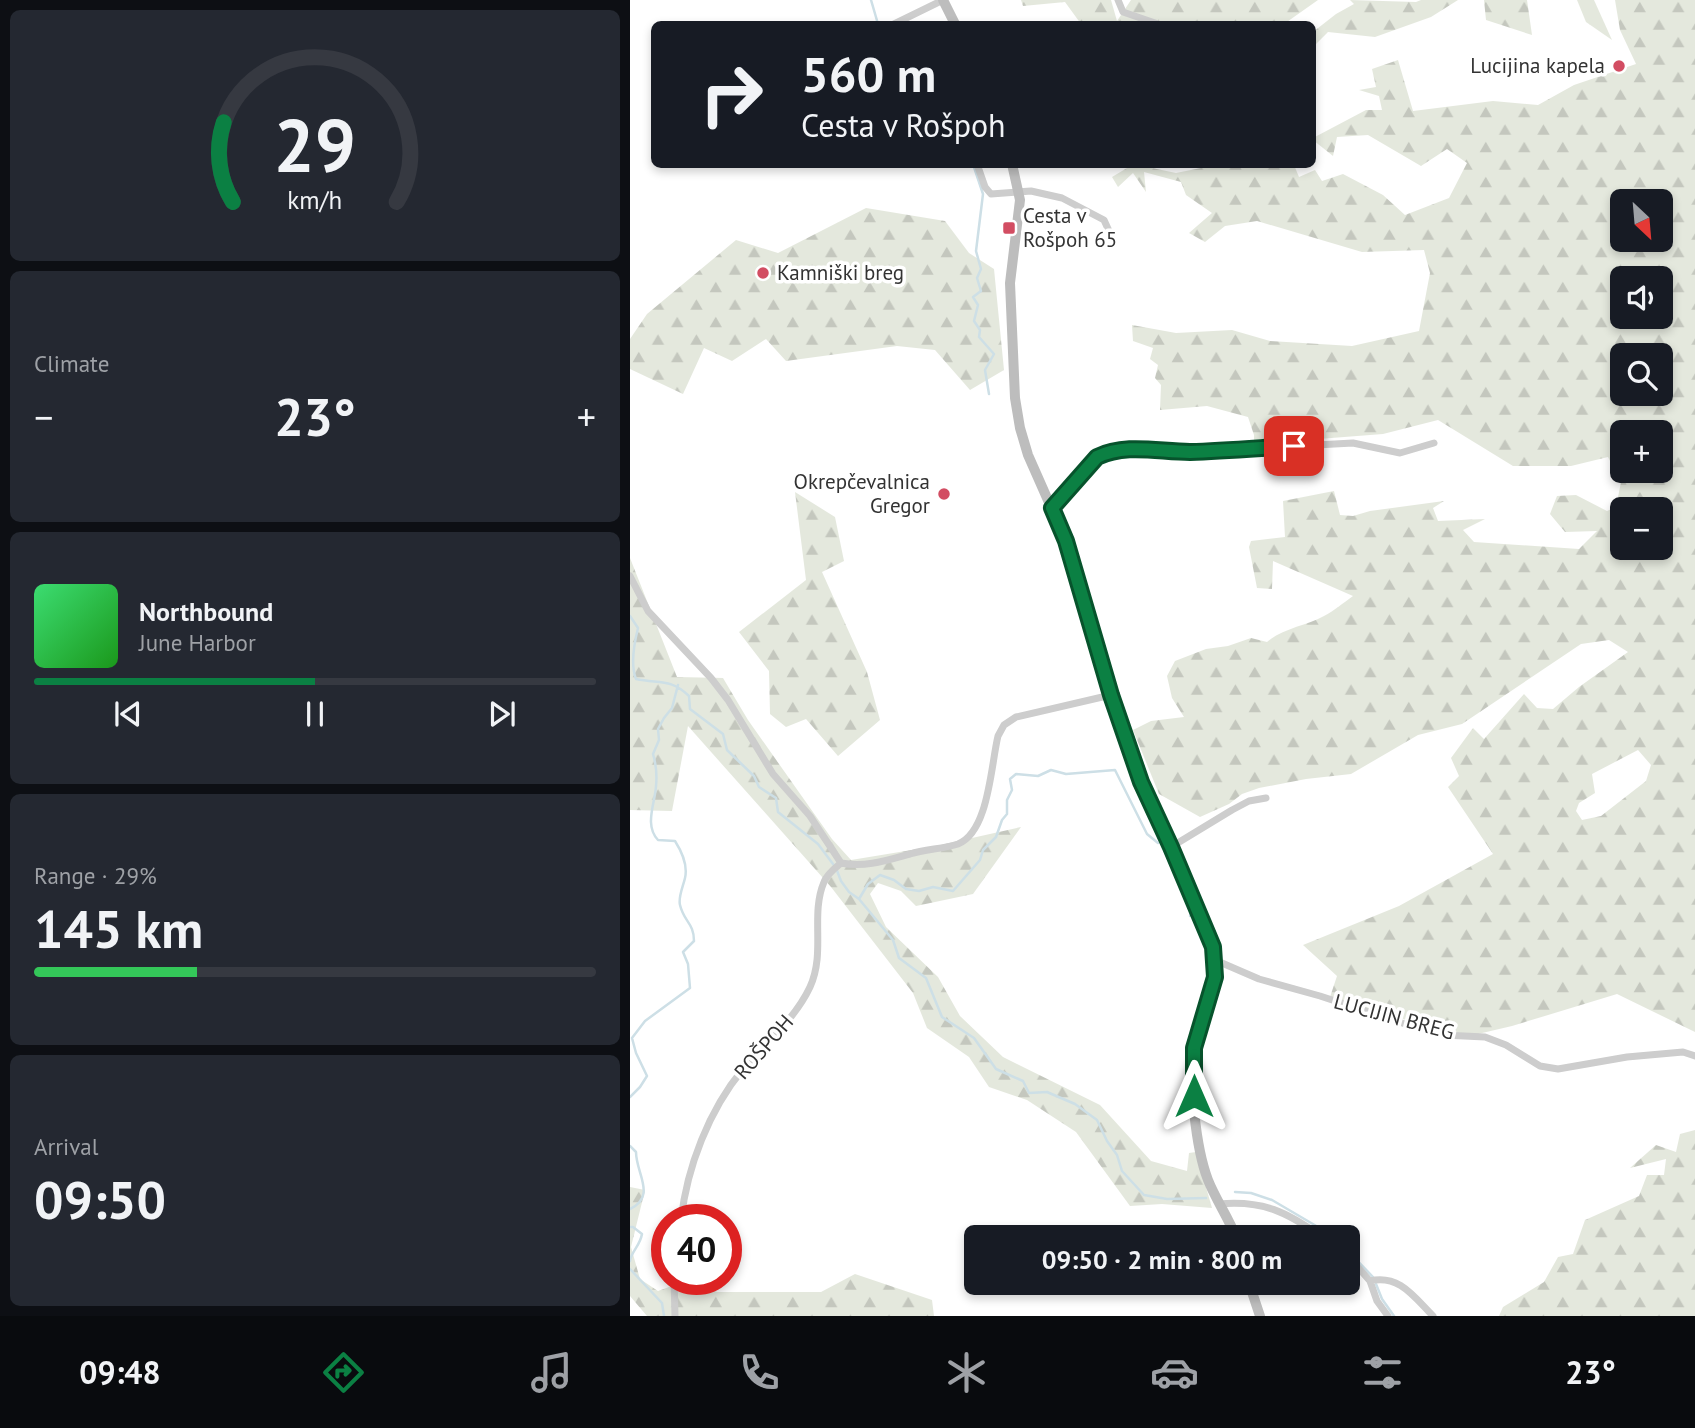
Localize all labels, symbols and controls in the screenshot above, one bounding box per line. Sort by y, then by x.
text: 560 m [801,42,936,106]
icon: right [686,49,777,140]
place label: Lucijina kapela [1470,52,1605,79]
marker: Lucijina kapela [1611,58,1627,74]
text: 29 [274,98,356,192]
text: Cesta v Rošpoh [801,104,1006,146]
text: km/h [288,183,342,215]
north arrow [1610,189,1673,252]
map controls [1610,189,1673,560]
place label: Cesta v Rošpoh 65 [1023,202,1117,253]
marker: Cesta v Rošpoh 65 [1001,220,1017,236]
place label: Kamniški breg [777,259,904,286]
marker: Kamniški breg [755,265,771,281]
button: sound [1610,266,1673,329]
button: search [1610,343,1673,406]
text: Climate [34,349,109,378]
text: 23° [274,383,356,450]
text: − [34,392,53,441]
text: + [577,392,596,441]
pin [1264,416,1324,476]
button: + [1610,420,1673,483]
icon: arrive [1275,427,1313,465]
place label: Okrepčevalnica Gregor [794,468,930,519]
marker: Okrepčevalnica Gregor [936,486,952,502]
button: − [1610,497,1673,560]
text: Northbound [139,595,273,628]
text: June Harbor [139,628,256,657]
icon: previous [109,695,147,733]
icon: pause [296,695,334,733]
icon: next [483,695,521,733]
text: Range · 29% [34,861,157,890]
text: 145 km [34,895,203,962]
street label: LUCIJIN BREG [1331,987,1457,1046]
street label: ROŠPOH [728,1009,799,1085]
position arrow [1157,1059,1231,1133]
text: Arrival [34,1132,98,1161]
text: 09:50 [34,1166,166,1233]
speed limit sign: 40 [651,1204,742,1295]
text: 09:50 · 2 min · 800 m [1042,1243,1282,1276]
icon: directions [319,1348,368,1397]
icon: music [527,1348,576,1397]
icon: phone [735,1348,784,1397]
icon: climate [942,1348,991,1397]
icon: car [1150,1348,1199,1397]
icon: filters [1358,1348,1407,1397]
text: 09:48 [79,1351,161,1393]
text: 23° [1565,1351,1616,1393]

